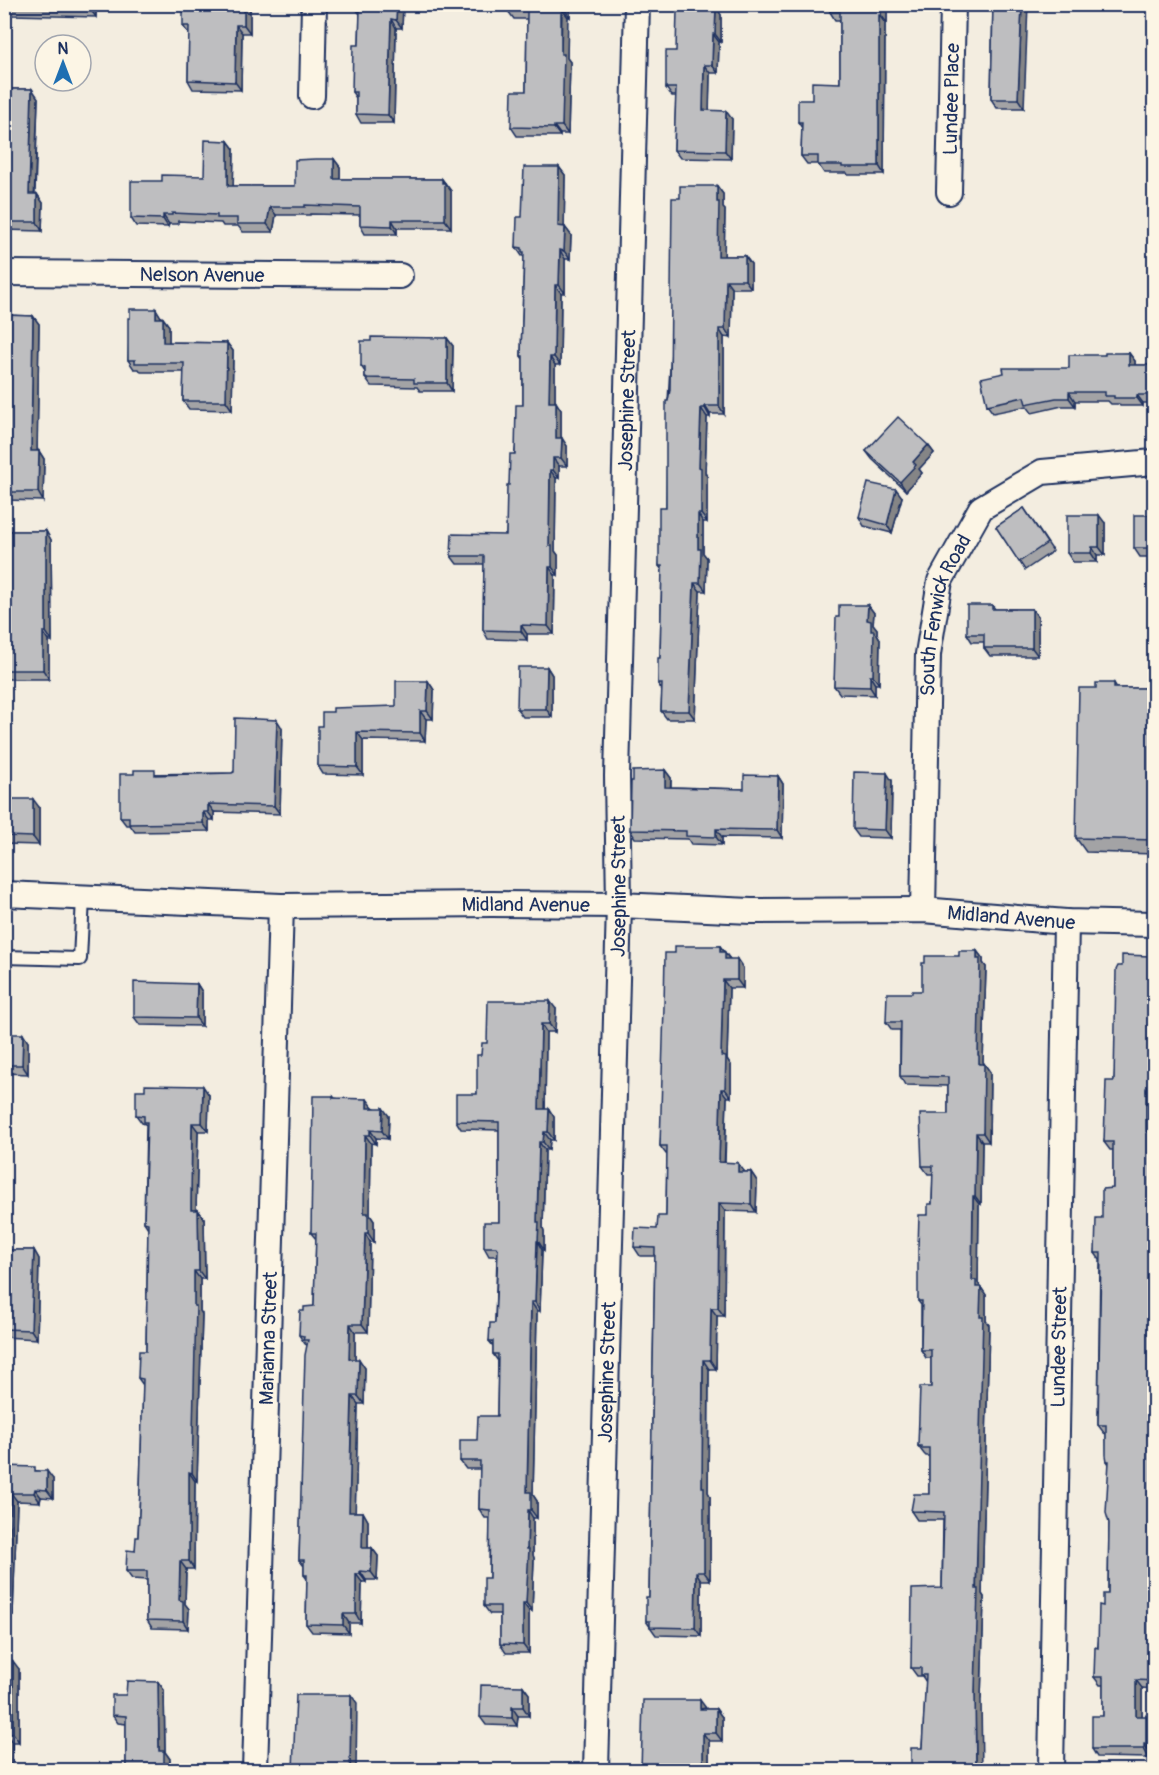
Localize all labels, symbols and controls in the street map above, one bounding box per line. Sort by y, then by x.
north arrow [33,33,93,93]
text: N [58,39,69,59]
street label: Lundee Place [937,43,965,155]
street label: Nelson Avenue [139,262,265,287]
street label: Josephine Street [612,328,641,471]
street label: South Fenwick Road [915,530,976,696]
street label: Josephine Street [605,814,632,957]
street label: Midland Avenue [461,891,590,917]
street label: Midland Avenue [946,900,1076,935]
street label: Marianna Street [253,1270,283,1405]
street label: Lundee Street [1045,1285,1072,1408]
street label: Josephine Street [592,1300,621,1443]

